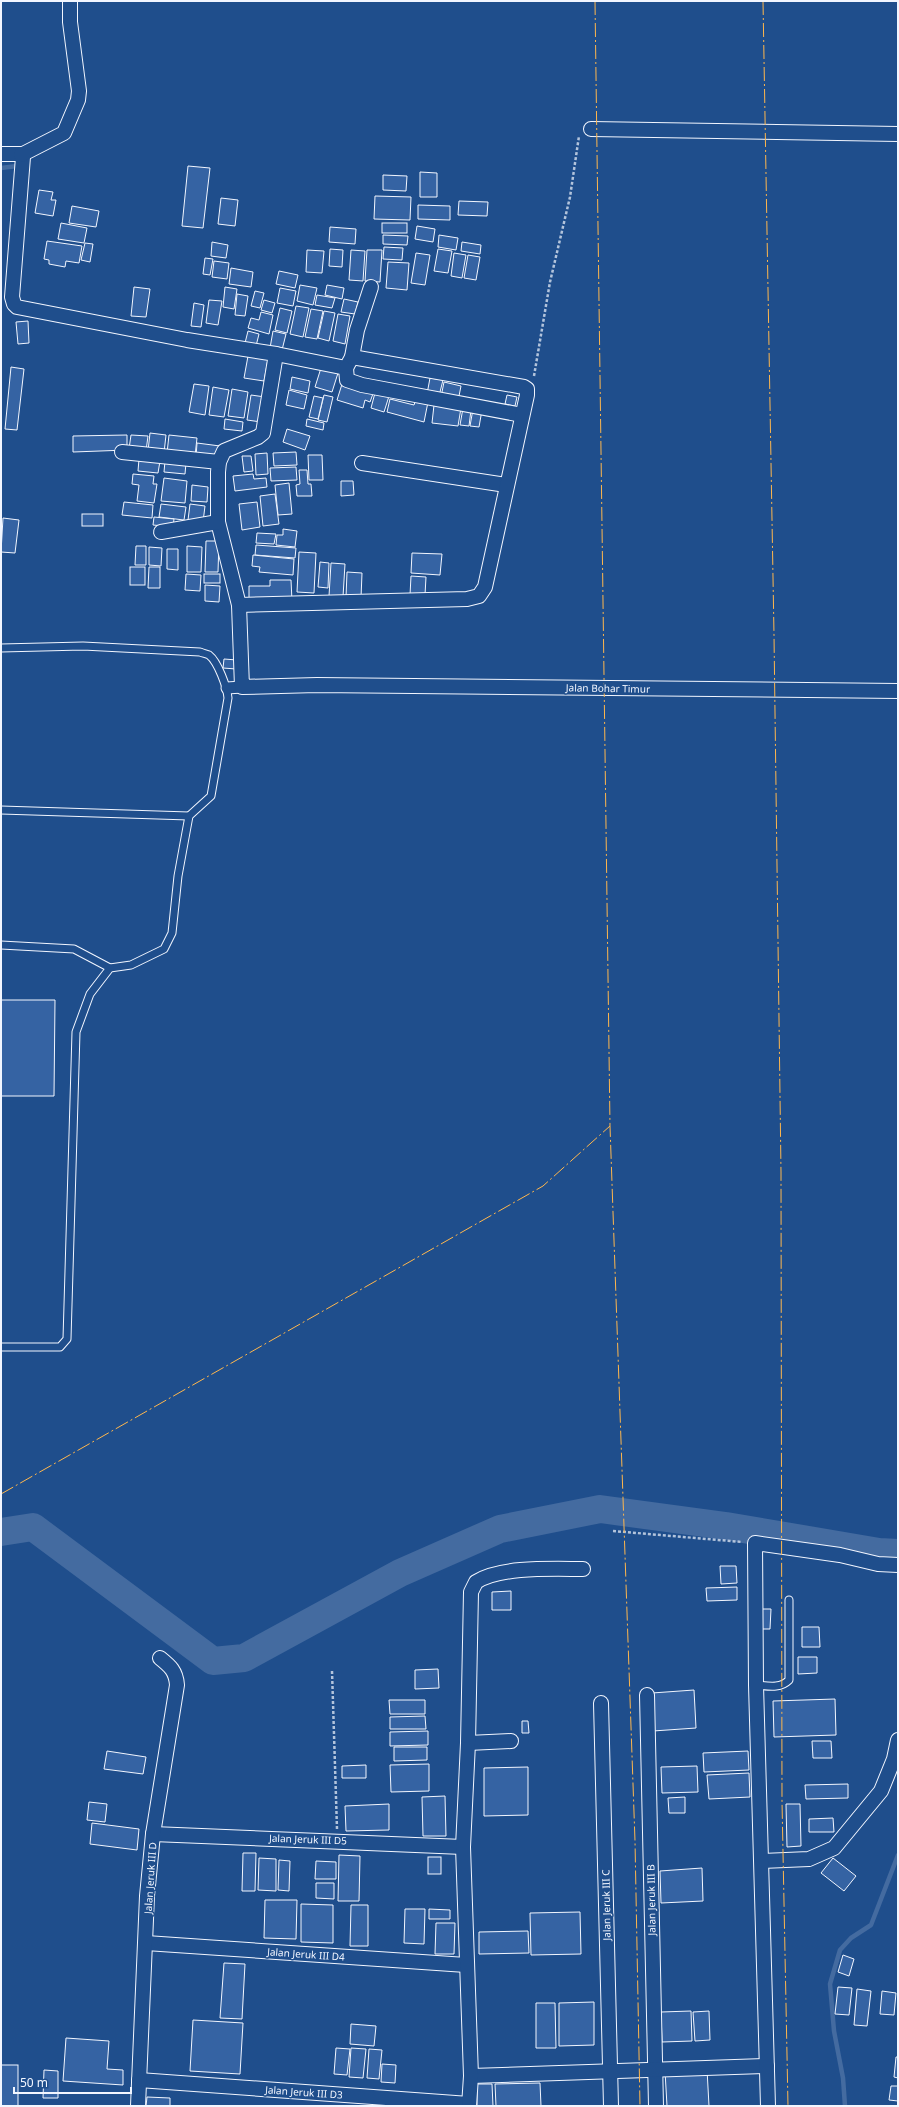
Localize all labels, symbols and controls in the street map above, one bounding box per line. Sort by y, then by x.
street label: Jalan Bohar Timur [565,680,650,696]
street label: Jalan Jeruk III D5 [268,1831,347,1847]
street label: Jalan Jeruk III D [140,1842,159,1915]
street label: Jalan Jeruk III B [643,1864,659,1937]
street label: Jalan Jeruk III C [598,1869,614,1942]
street label: Jalan Jeruk III D4 [266,1944,346,1964]
scale bar [14,2069,131,2095]
text: 50 m [20,2074,48,2091]
street label: Jalan Jeruk III D3 [264,2082,344,2102]

